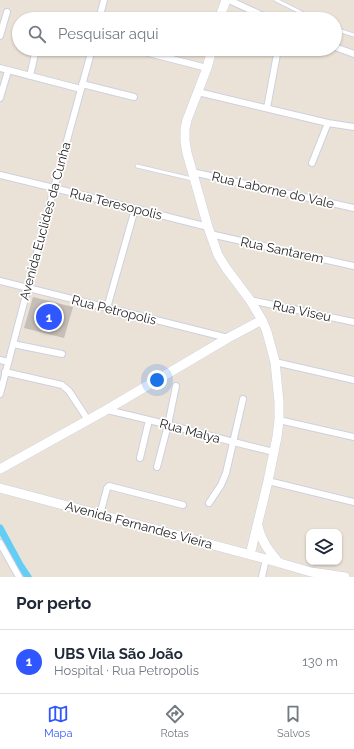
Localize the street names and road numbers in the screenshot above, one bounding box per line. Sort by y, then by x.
street label: Avenida Euclides da Cunha [17,140,73,302]
street label: Rua Laborne do Vale [210,169,336,211]
street label: Rua Teresopolis [68,185,164,223]
street label: Rua Santarem [239,234,325,266]
street label: Rua Petropolis [70,292,158,328]
street label: Rua Viseu [271,297,333,325]
street label: Rua Malya [158,416,222,446]
street label: Avenida Fernandes Vieira [64,498,214,552]

